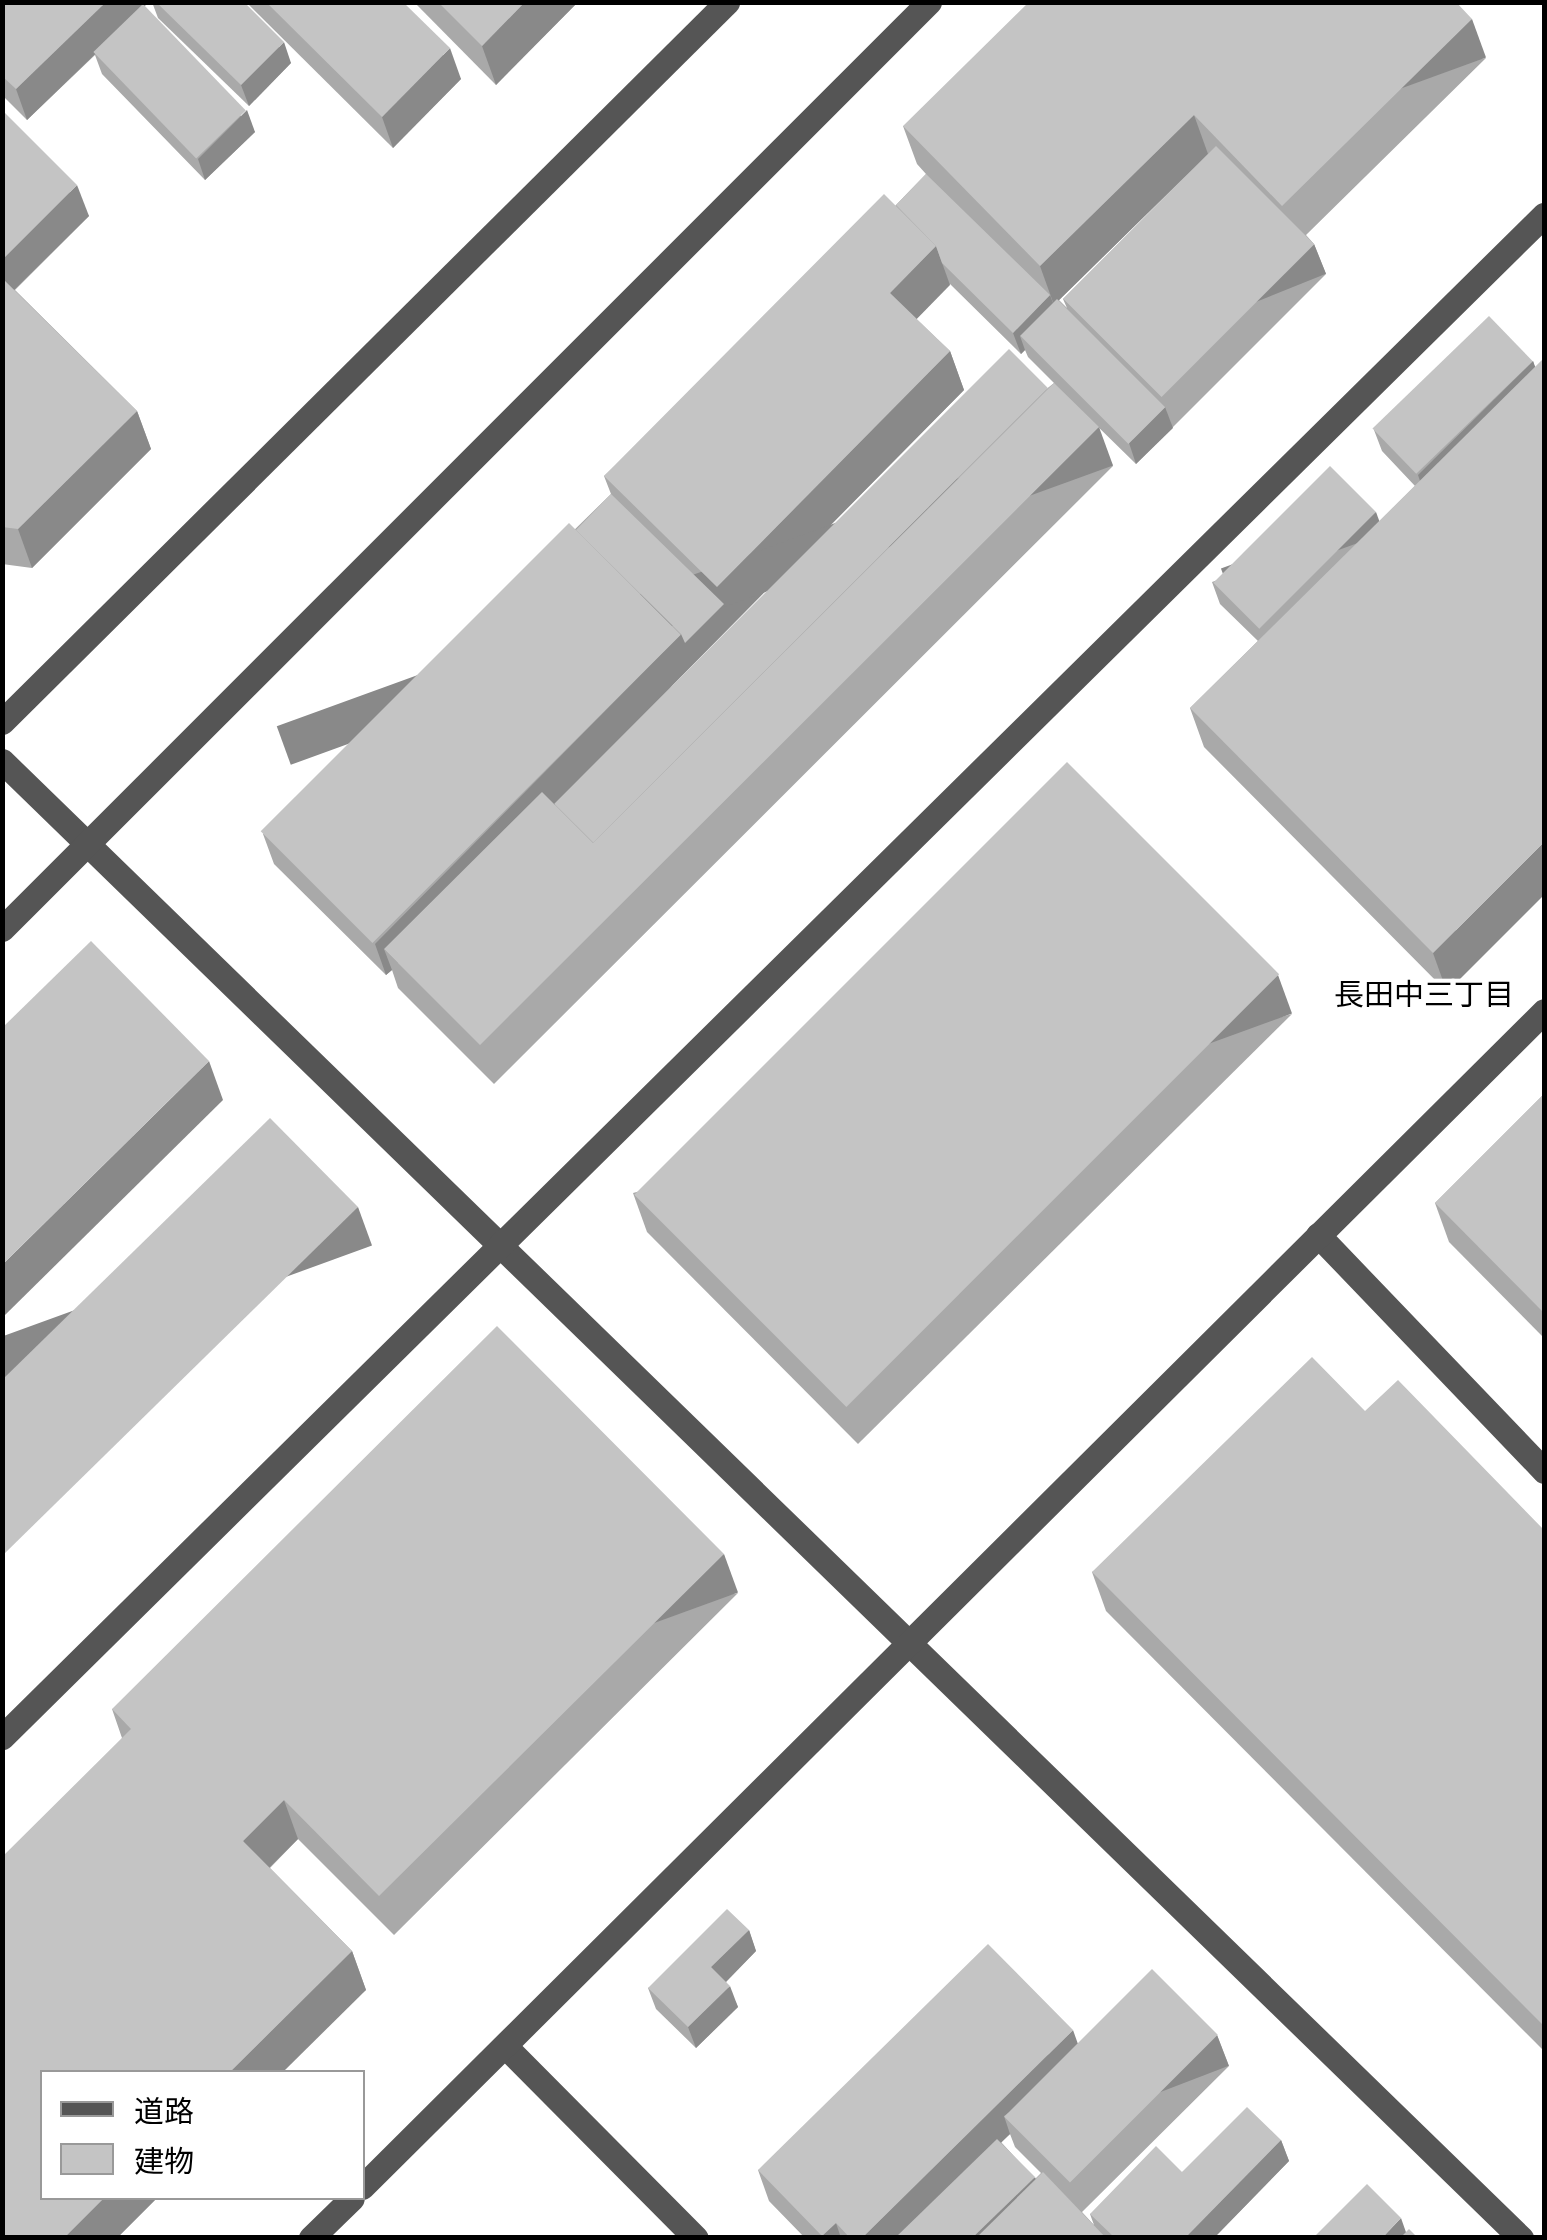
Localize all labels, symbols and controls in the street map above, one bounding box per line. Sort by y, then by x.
district label: 長田中三丁目 [1334,976,1514,1012]
legend [40,2070,365,2200]
text: 道路 [134,2092,194,2130]
text: 建物 [134,2142,194,2180]

